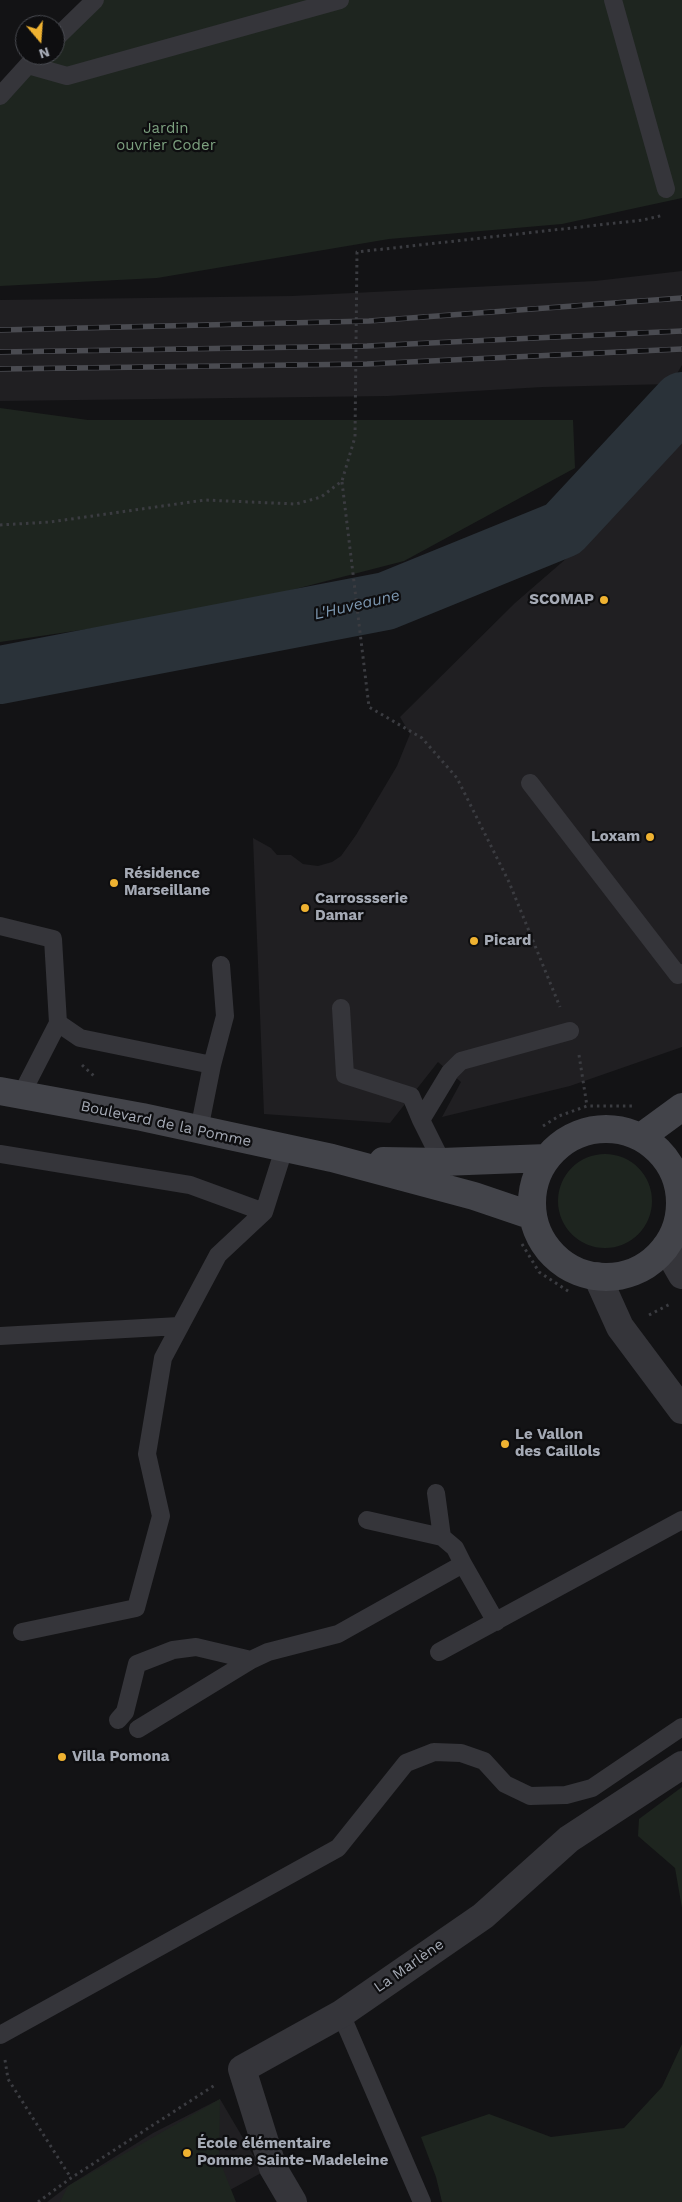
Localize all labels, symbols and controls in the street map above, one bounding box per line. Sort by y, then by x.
north arrow [15,15,65,65]
text: N [37,44,52,63]
park label: Jardin ouvrier Coder [116,120,216,155]
water label: L'Huveaune [312,586,402,624]
place label: SCOMAP [529,591,594,609]
marker: SCOMAP [598,594,610,606]
place label: Loxam [591,828,640,846]
marker: Loxam [644,831,656,843]
place label: Résidence Marseillane [124,865,210,900]
marker: Résidence Marseillane [108,877,120,889]
place label: Carrossserie Damar [315,890,408,925]
marker: Carrossserie Damar [299,902,311,914]
place label: Picard [484,932,531,950]
marker: Picard [468,935,480,947]
street label: Boulevard de la Pomme [79,1097,253,1151]
place label: Le Vallon des Caillols [515,1426,600,1461]
marker: Le Vallon des Caillols [499,1438,511,1450]
place label: Villa Pomona [72,1748,169,1766]
marker: Villa Pomona [56,1751,68,1763]
street label: La Marlène [371,1935,447,1997]
place label: École élémentaire Pomme Sainte-Madeleine [197,2135,388,2170]
marker: École élémentaire Pomme Sainte-Madeleine [181,2147,193,2159]

